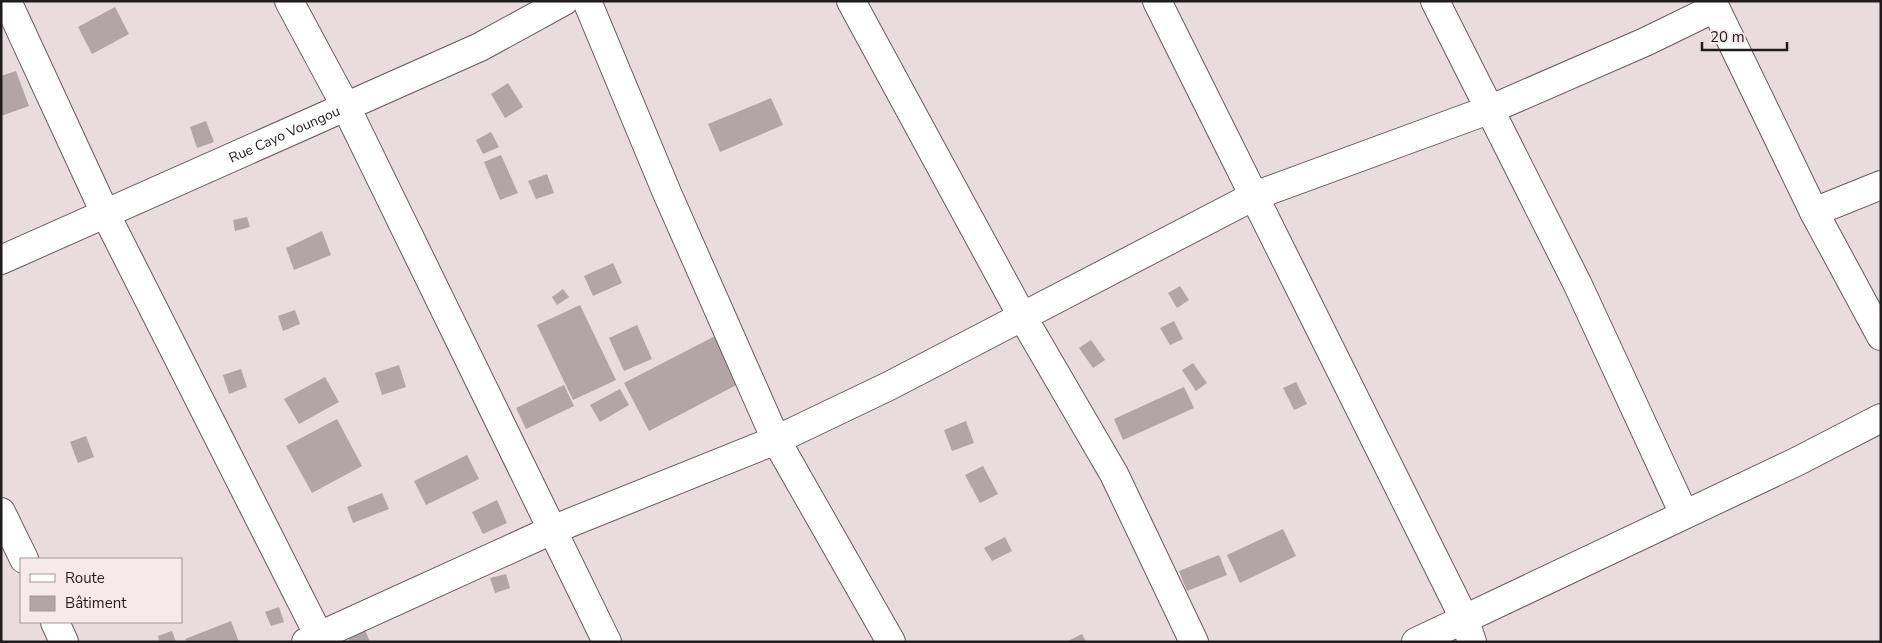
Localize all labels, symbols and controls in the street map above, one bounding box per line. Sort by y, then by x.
scale bar [1702,20,1787,52]
text: 20 m [1710,27,1745,47]
street label: Rue Cayo Voungou [226,101,343,167]
legend [20,558,182,623]
text: Route [65,568,105,588]
text: Bâtiment [65,593,127,613]

